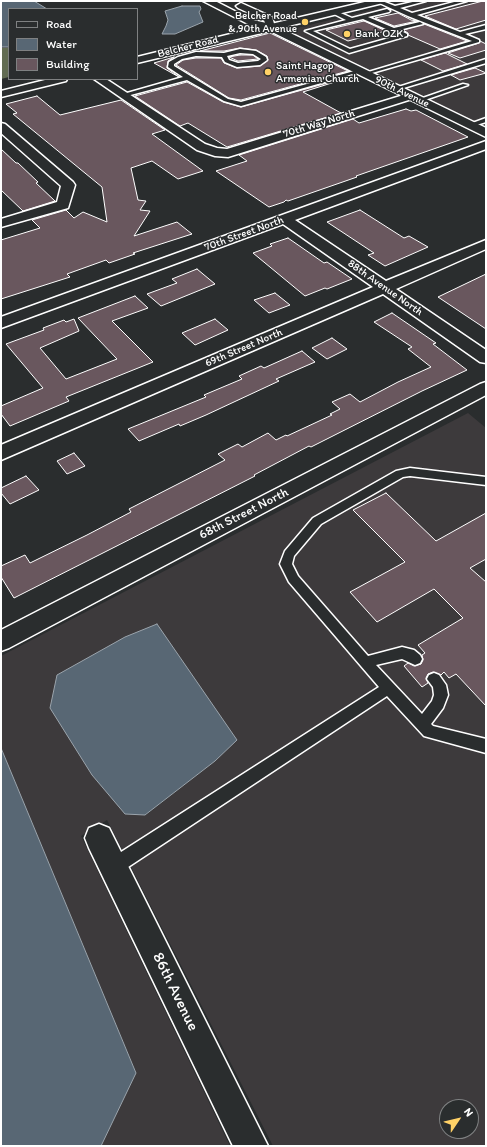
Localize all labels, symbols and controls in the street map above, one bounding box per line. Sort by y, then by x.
legend [8,8,138,80]
place label: Belcher Road & 90th Avenue [228,9,297,35]
text: Road [46,17,72,31]
marker: Belcher Road & 90th Avenue [300,17,310,27]
place label: Bank OZK [355,27,403,41]
marker: Bank OZK [342,29,352,39]
street label: Belcher Road [156,33,220,61]
text: Water [46,37,77,51]
text: Building [46,57,89,71]
place label: Saint Hagop Armenian Church [276,59,359,85]
marker: Saint Hagop Armenian Church [263,67,273,77]
street label: 90th Avenue [373,73,431,111]
street label: 70th Way North [282,107,356,141]
street label: 70th Street North [203,214,285,254]
street label: 88th Avenue North [345,257,425,319]
street label: 69th Street North [203,326,285,370]
street label: 68th Street North [197,485,291,543]
street label: 86th Avenue [148,950,202,1034]
north arrow [439,1099,479,1139]
text: N [461,1106,476,1119]

